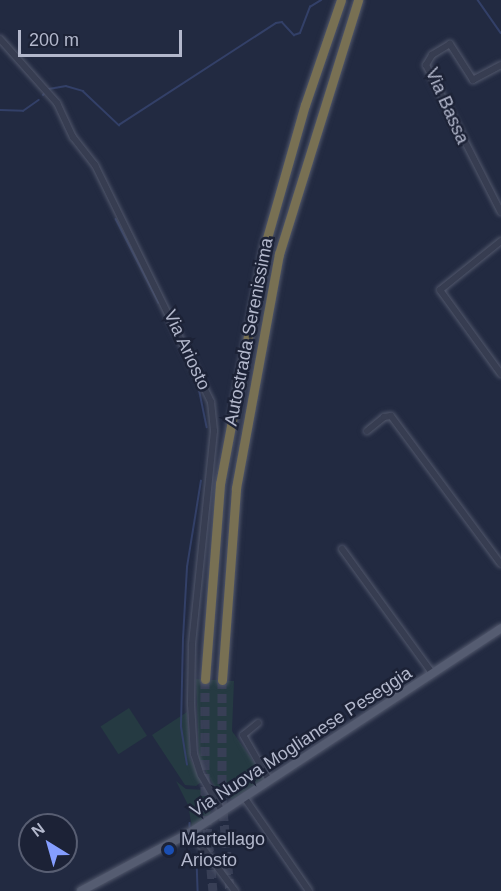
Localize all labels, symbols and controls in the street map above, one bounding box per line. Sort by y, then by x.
scale bar [21,18,184,56]
text: 200 m [29,30,79,50]
street label: Via Bassa [421,65,473,147]
street label: Autostrada Serenissima [220,236,278,428]
street label: Via Ariosto [159,306,215,394]
street label: Via Nuova Moglianese Peseggia [186,662,416,822]
north arrow [18,813,78,873]
text: N [28,820,48,840]
place label: Martellago Ariosto [181,829,265,872]
marker: Martellago Ariosto [162,843,176,857]

